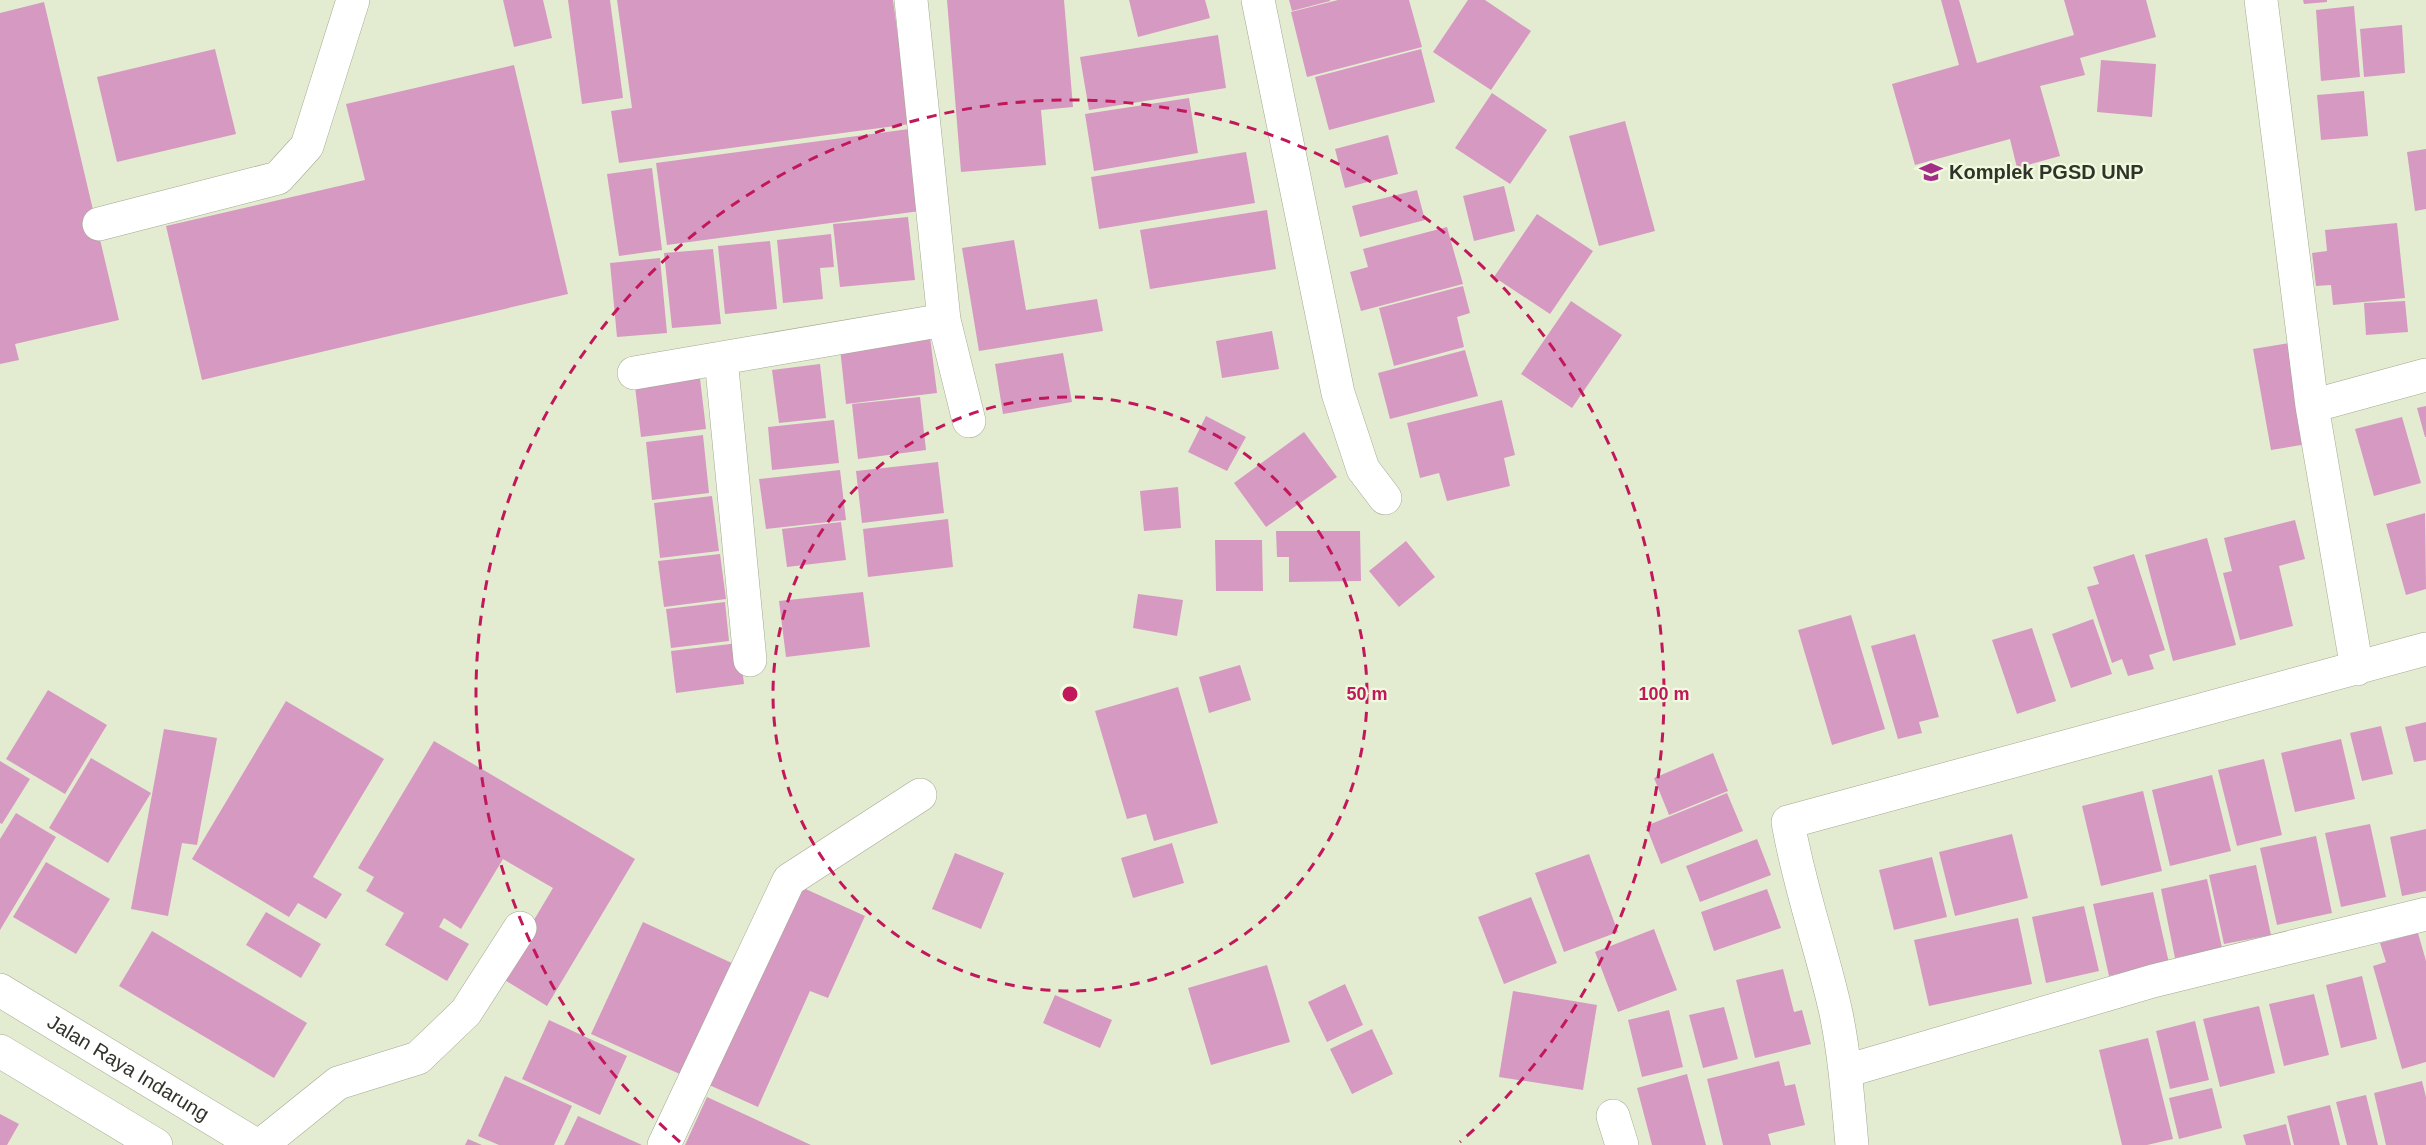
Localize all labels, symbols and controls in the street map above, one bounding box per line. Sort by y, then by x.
school or university icon: Komplek PGSD UNP [1918,159,1944,185]
place label: Komplek PGSD UNP [1949,161,2143,183]
centre of rings [1060,684,1080,704]
text: 50 m [1346,684,1388,704]
text: 100 m [1638,684,1690,704]
street label: Jalan Raya Indarung [44,1010,213,1125]

